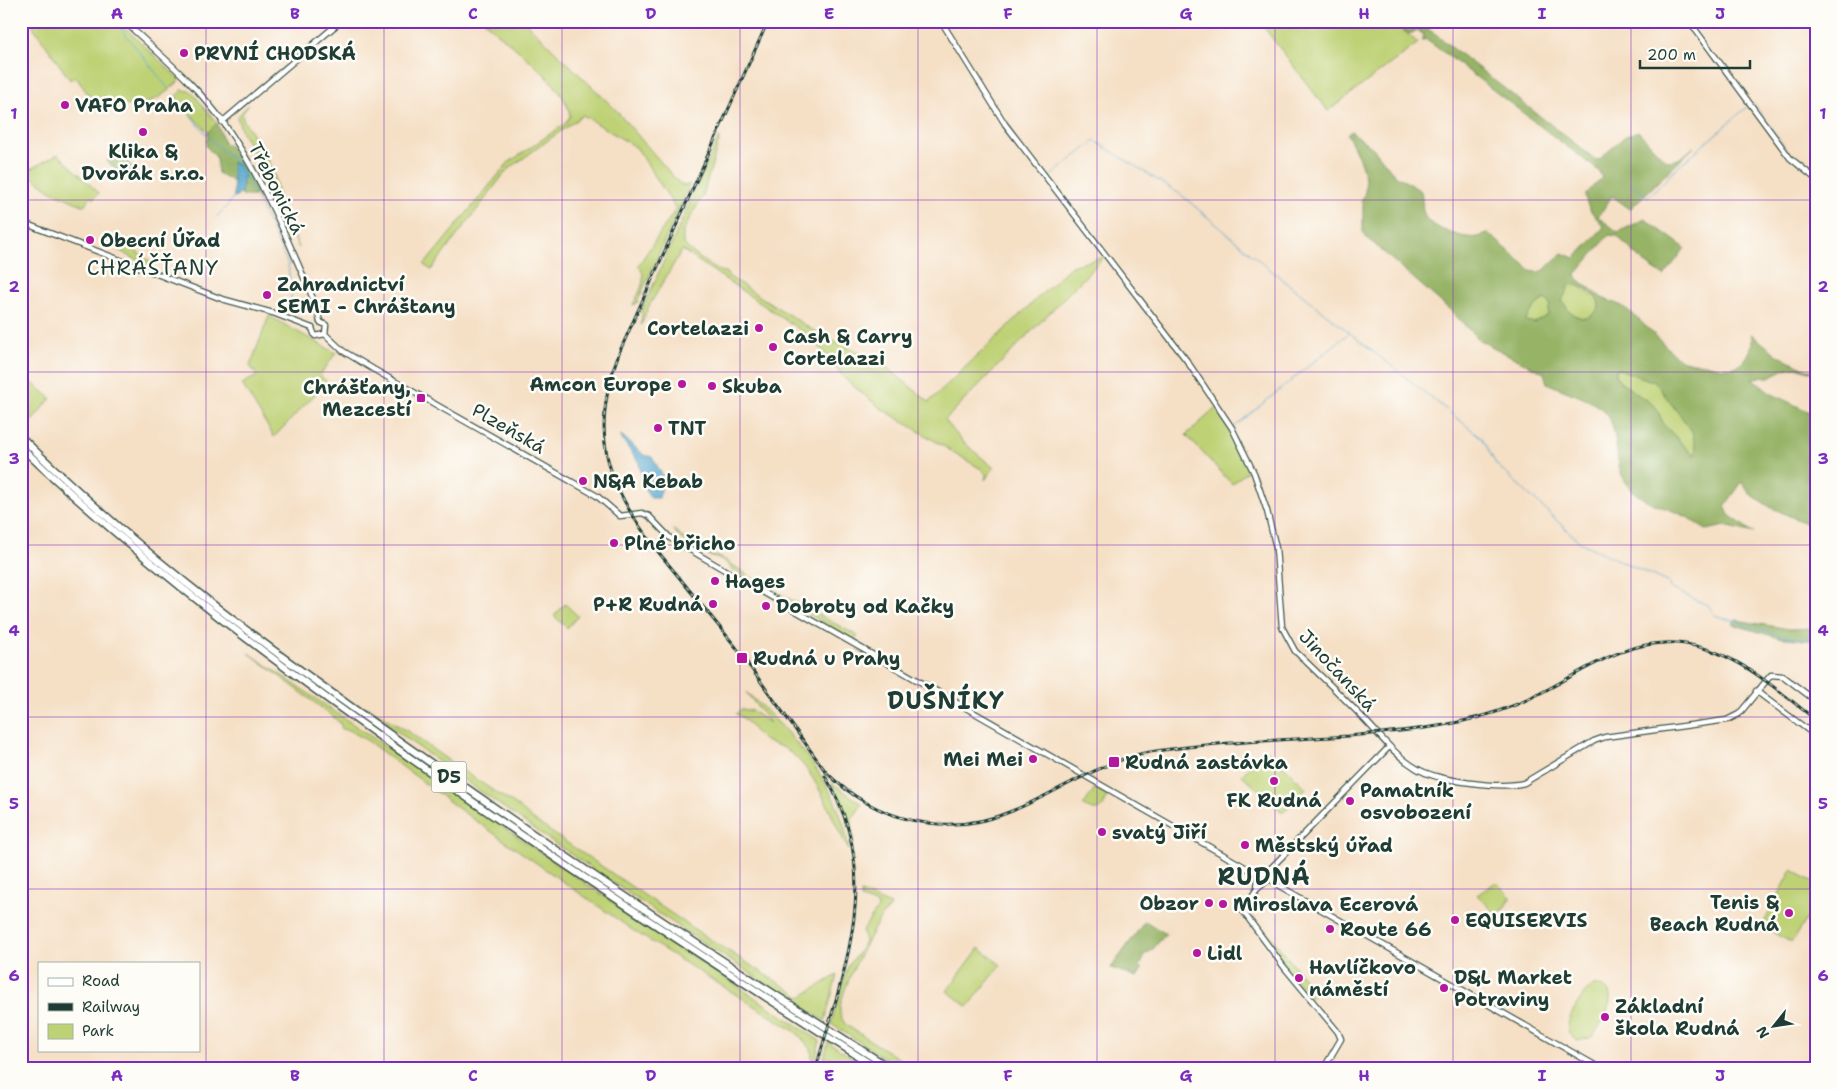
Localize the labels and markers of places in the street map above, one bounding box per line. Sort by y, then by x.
place label: PRVNÍ CHODSKÁ [194,40,356,66]
marker: PRVNÍ CHODSKÁ [178,47,190,59]
place label: VAFO Praha [75,93,193,118]
marker: VAFO Praha [59,99,71,111]
marker: Klika & Dvořák s.r.o. [137,126,149,138]
place label: Klika & Dvořák s.r.o. [82,139,205,186]
place label: Obecní Úřad [100,227,220,253]
marker: Obecní Úřad [84,234,96,246]
place label: Zahradnictví SEMI - Chráštany [277,272,456,319]
marker: Zahradnictví SEMI - Chráštany [261,289,273,301]
place label: Cortelazzi [647,316,749,341]
marker: Cortelazzi [753,322,765,334]
place label: Cash & Carry Cortelazzi [783,324,913,371]
marker: Cash & Carry Cortelazzi [767,341,779,353]
place label: Amcon Europe [530,372,672,397]
place label: Skuba [722,374,782,399]
place label: Chrášťany, Mezcestí [303,375,412,422]
marker: Amcon Europe [676,378,688,390]
marker: Skuba [706,380,718,392]
marker: Chrášťany, Mezcestí [415,392,427,404]
place label: TNT [668,416,706,441]
marker: TNT [652,422,664,434]
place label: N&A Kebab [593,469,703,494]
marker: N&A Kebab [577,475,589,487]
place label: Plné břicho [624,531,736,556]
marker: Plné břicho [608,537,620,549]
place label: Hages [725,569,785,594]
marker: Hages [709,575,721,587]
place label: P+R Rudná [593,592,703,617]
place label: Dobroty od Kačky [776,594,954,619]
marker: P+R Rudná [707,598,719,610]
marker: Dobroty od Kačky [760,600,772,612]
place label: Rudná u Prahy [753,646,900,671]
marker: Rudná u Prahy [735,651,749,665]
place label: Mei Mei [943,747,1023,772]
place label: Rudná zastávka [1125,750,1288,775]
marker: Mei Mei [1027,753,1039,765]
marker: Rudná zastávka [1107,755,1121,769]
marker: FK Rudná [1268,775,1280,787]
place label: Pamatník osvobození [1360,778,1472,825]
place label: FK Rudná [1227,788,1321,813]
marker: Pamatník osvobození [1344,795,1356,807]
place label: svatý Jiří [1112,820,1207,845]
marker: svatý Jiří [1096,826,1108,838]
place label: Městský úřad [1255,833,1393,858]
marker: Městský úřad [1239,839,1251,851]
place label: Tenis & Beach Rudná [1650,890,1779,937]
place label: Obzor [1139,891,1199,916]
place label: Miroslava Ecerová [1233,892,1418,917]
marker: Obzor [1203,897,1215,909]
marker: Miroslava Ecerová [1217,898,1229,910]
marker: Tenis & Beach Rudná [1783,907,1795,919]
place label: EQUISERVIS [1465,908,1587,933]
marker: EQUISERVIS [1449,914,1461,926]
place label: Route 66 [1340,917,1432,942]
marker: Route 66 [1324,923,1336,935]
place label: Lidl [1207,941,1243,966]
marker: Lidl [1191,947,1203,959]
place label: Havlíčkovo náměstí [1309,955,1416,1002]
place label: D&L Market Potraviny [1454,965,1572,1012]
marker: Havlíčkovo náměstí [1293,972,1305,984]
marker: D&L Market Potraviny [1438,982,1450,994]
place label: Základní škola Rudná [1615,994,1739,1041]
marker: Základní škola Rudná [1599,1011,1611,1023]

